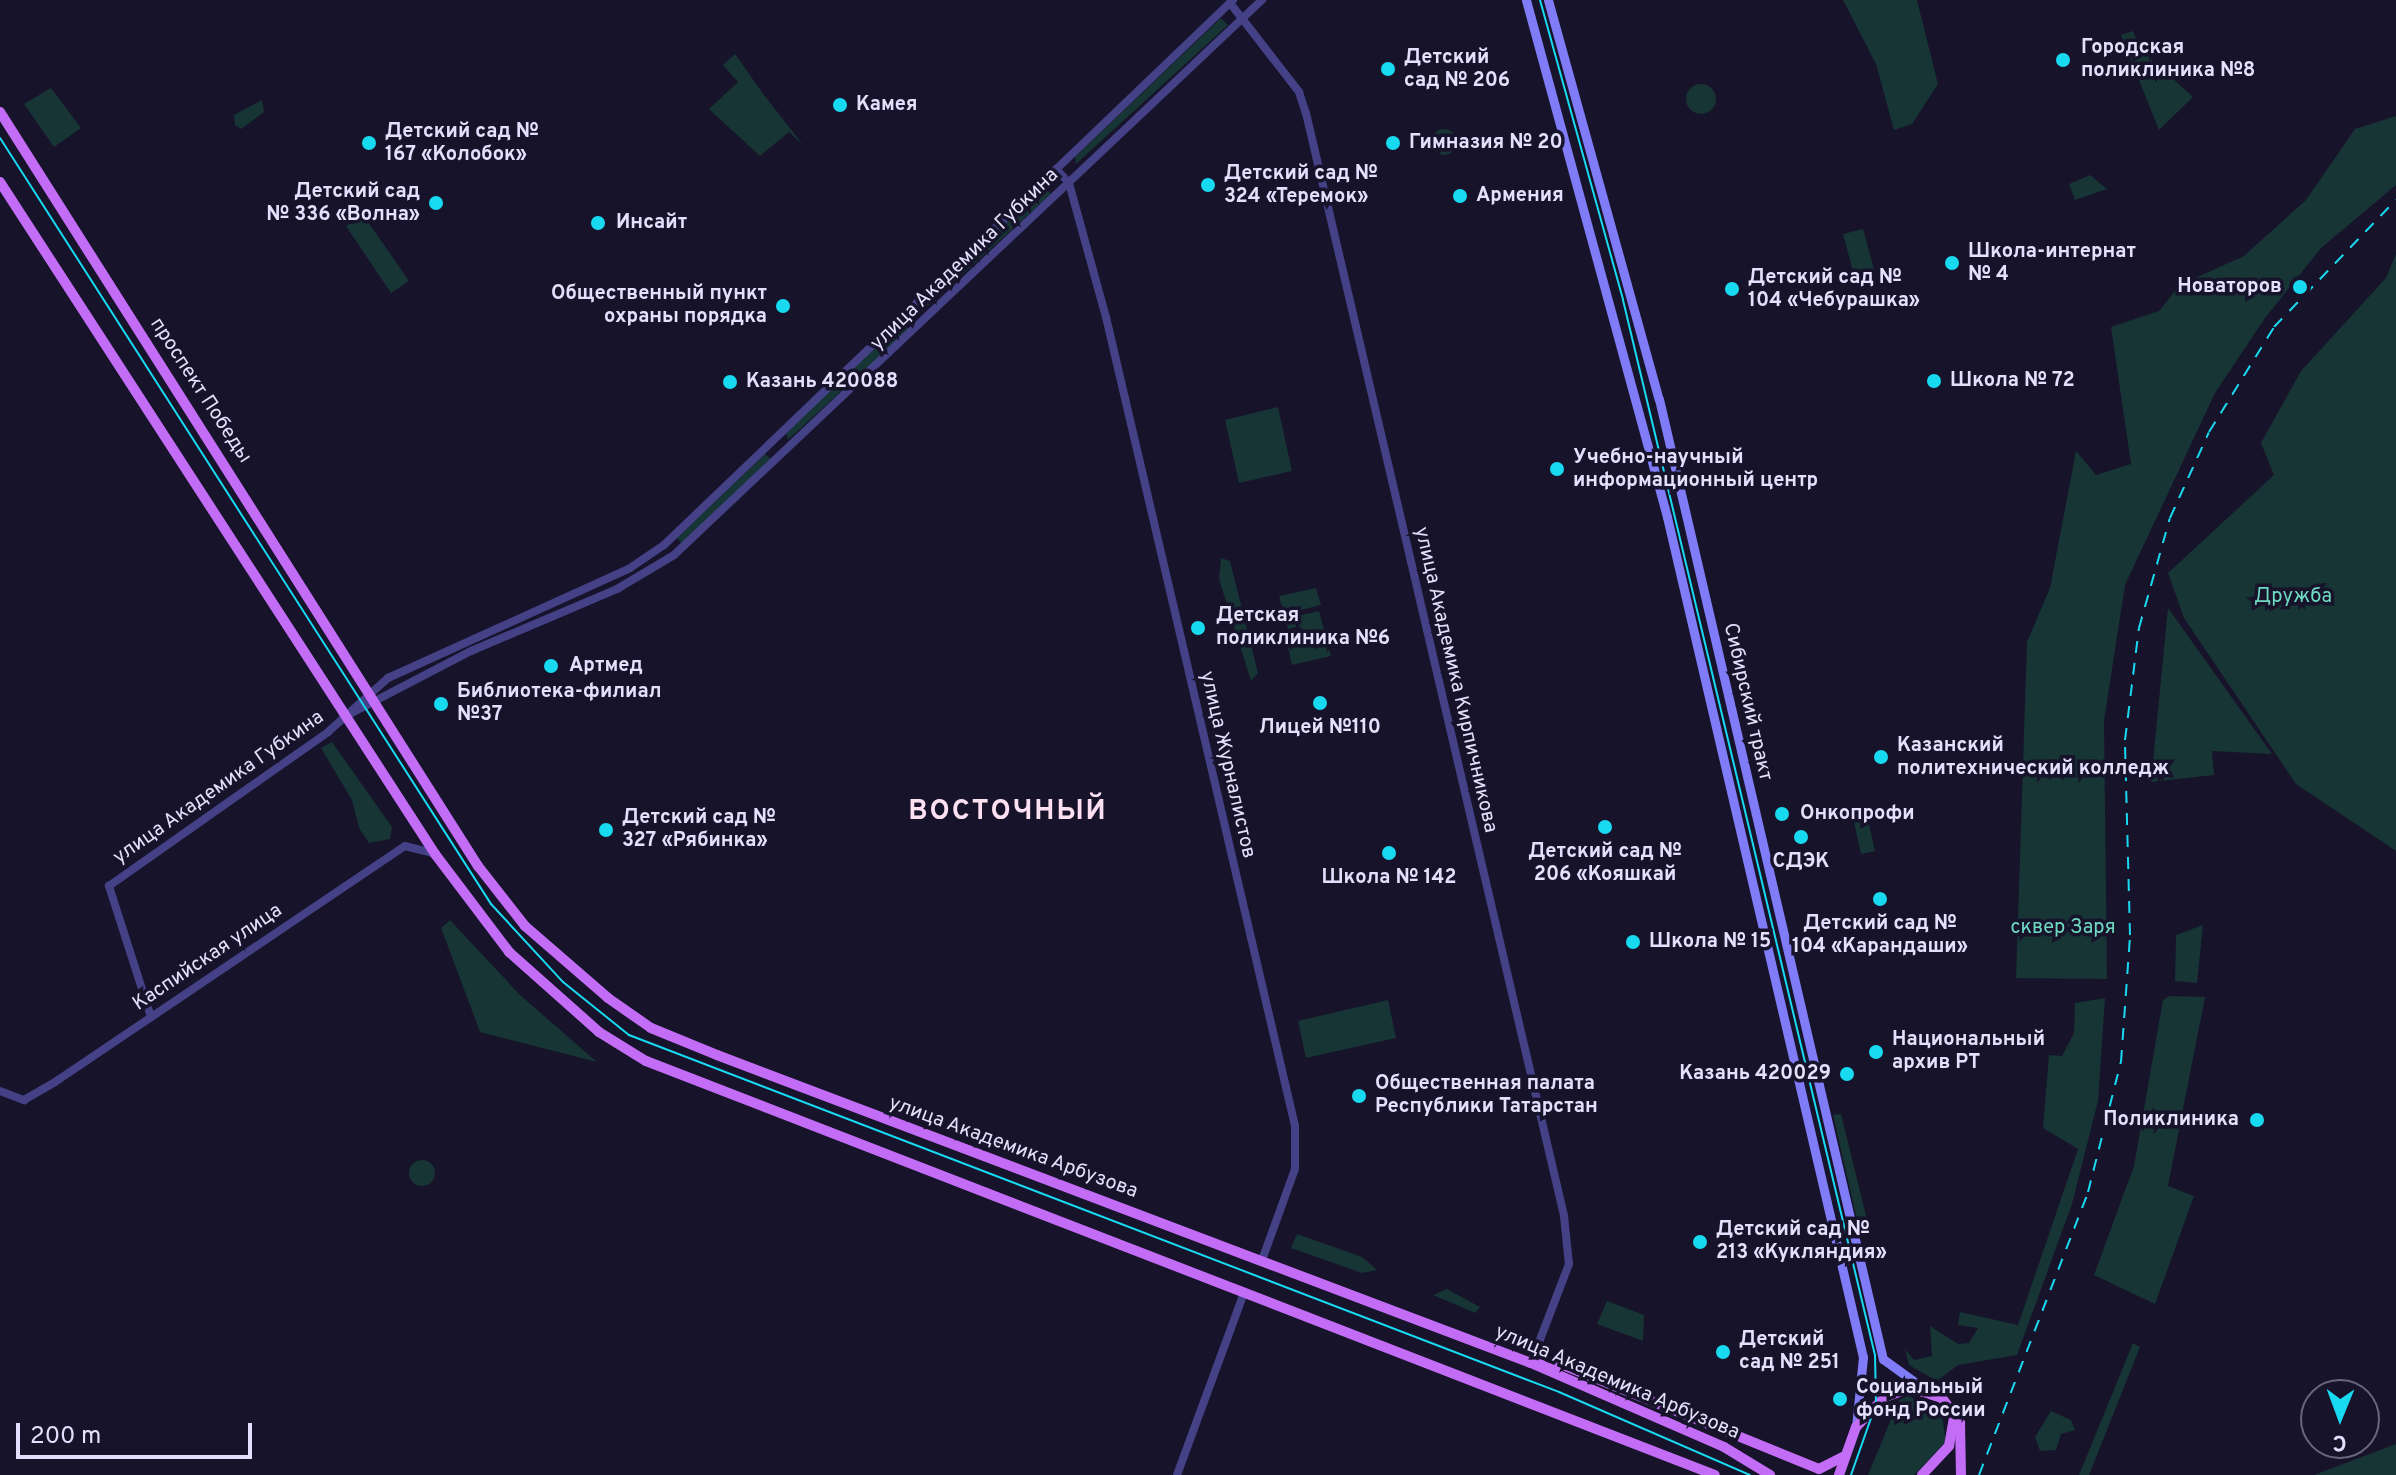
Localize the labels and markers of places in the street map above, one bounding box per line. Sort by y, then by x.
place label: Городская поликлиника №8 [2081,36,2255,83]
place label: Детский сад № 206 [1404,46,1510,93]
marker: Городская поликлиника №8 [2052,49,2074,71]
marker: Детский сад № 206 [1379,60,1397,78]
place label: Камея [856,93,917,117]
marker: Камея [831,96,849,114]
place label: Детский сад № 167 «Колобок» [385,120,539,167]
place label: Гимназия № 20 [1409,131,1563,155]
marker: Детский сад № 167 «Колобок» [360,134,378,152]
marker: Гимназия № 20 [1384,134,1402,152]
place label: Детский сад № 324 «Теремок» [1224,162,1378,209]
marker: Детский сад № 324 «Теремок» [1199,176,1217,194]
place label: Детский сад № 336 «Волна» [266,180,420,227]
place label: Армения [1476,184,1564,208]
marker: Армения [1451,187,1469,205]
marker: Детский сад № 336 «Волна» [427,194,445,212]
place label: Инсайт [616,211,687,235]
marker: Инсайт [587,212,609,234]
place label: Школа-интернат № 4 [1968,240,2136,287]
marker: Школа-интернат № 4 [1943,254,1961,272]
place label: Детский сад № 104 «Чебурашка» [1748,266,1920,313]
place label: Новаторов [2177,275,2282,299]
marker: Новаторов [2289,276,2311,298]
marker: Детский сад № 104 «Чебурашка» [1723,280,1741,298]
place label: Общественный пункт охраны порядка [551,282,767,329]
marker: Общественный пункт охраны порядка [774,297,792,315]
place label: Школа № 72 [1950,369,2075,393]
place label: Казань 420088 [746,370,898,394]
marker: Школа № 72 [1925,372,1943,390]
marker: Казань 420088 [721,373,739,391]
place label: Учебно-научный информационный центр [1573,446,1818,493]
marker: Учебно-научный информационный центр [1548,460,1566,478]
place label: Детская поликлиника №6 [1216,604,1390,651]
marker: Детская поликлиника №6 [1187,617,1209,639]
place label: Артмед [569,654,643,678]
marker: Артмед [540,655,562,677]
place label: Библиотека-филиал №37 [457,680,662,727]
marker: Лицей №110 [1311,694,1329,712]
marker: Библиотека-филиал №37 [432,695,450,713]
place label: Лицей №110 [1259,716,1381,740]
place label: Казанский политехнический колледж [1897,734,2169,781]
marker: Казанский политехнический колледж [1872,748,1890,766]
place label: Онкопрофи [1800,802,1915,826]
marker: Онкопрофи [1771,803,1793,825]
place label: Детский сад № 327 «Рябинка» [622,806,776,853]
marker: Детский сад № 206 «Кояшкай [1596,818,1614,836]
marker: Детский сад № 327 «Рябинка» [597,821,615,839]
marker: СДЭК [1792,828,1810,846]
place label: Детский сад № 206 «Кояшкай [1528,840,1682,887]
marker: Школа № 142 [1380,844,1398,862]
place label: СДЭК [1772,850,1830,874]
place label: Школа № 142 [1321,866,1457,890]
marker: Детский сад № 104 «Карандаши» [1871,890,1889,908]
place label: Детский сад № 104 «Карандаши» [1792,912,1968,959]
place label: Школа № 15 [1649,930,1771,954]
marker: Школа № 15 [1624,933,1642,951]
place label: Национальный архив РТ [1892,1028,2045,1075]
marker: Национальный архив РТ [1867,1043,1885,1061]
place label: Казань 420029 [1679,1062,1831,1086]
marker: Казань 420029 [1838,1065,1856,1083]
place label: Общественная палата Республики Татарстан [1375,1072,1598,1119]
marker: Общественная палата Республики Татарстан [1350,1087,1368,1105]
place label: Поликлиника [2103,1108,2239,1132]
marker: Поликлиника [2246,1109,2268,1131]
place label: Детский сад № 213 «Кукляндия» [1716,1218,1887,1265]
marker: Детский сад № 213 «Кукляндия» [1691,1233,1709,1251]
place label: Детский сад № 251 [1739,1328,1840,1375]
marker: Детский сад № 251 [1714,1343,1732,1361]
place label: Социальный фонд России [1856,1376,1986,1423]
marker: Социальный фонд России [1831,1390,1849,1408]

